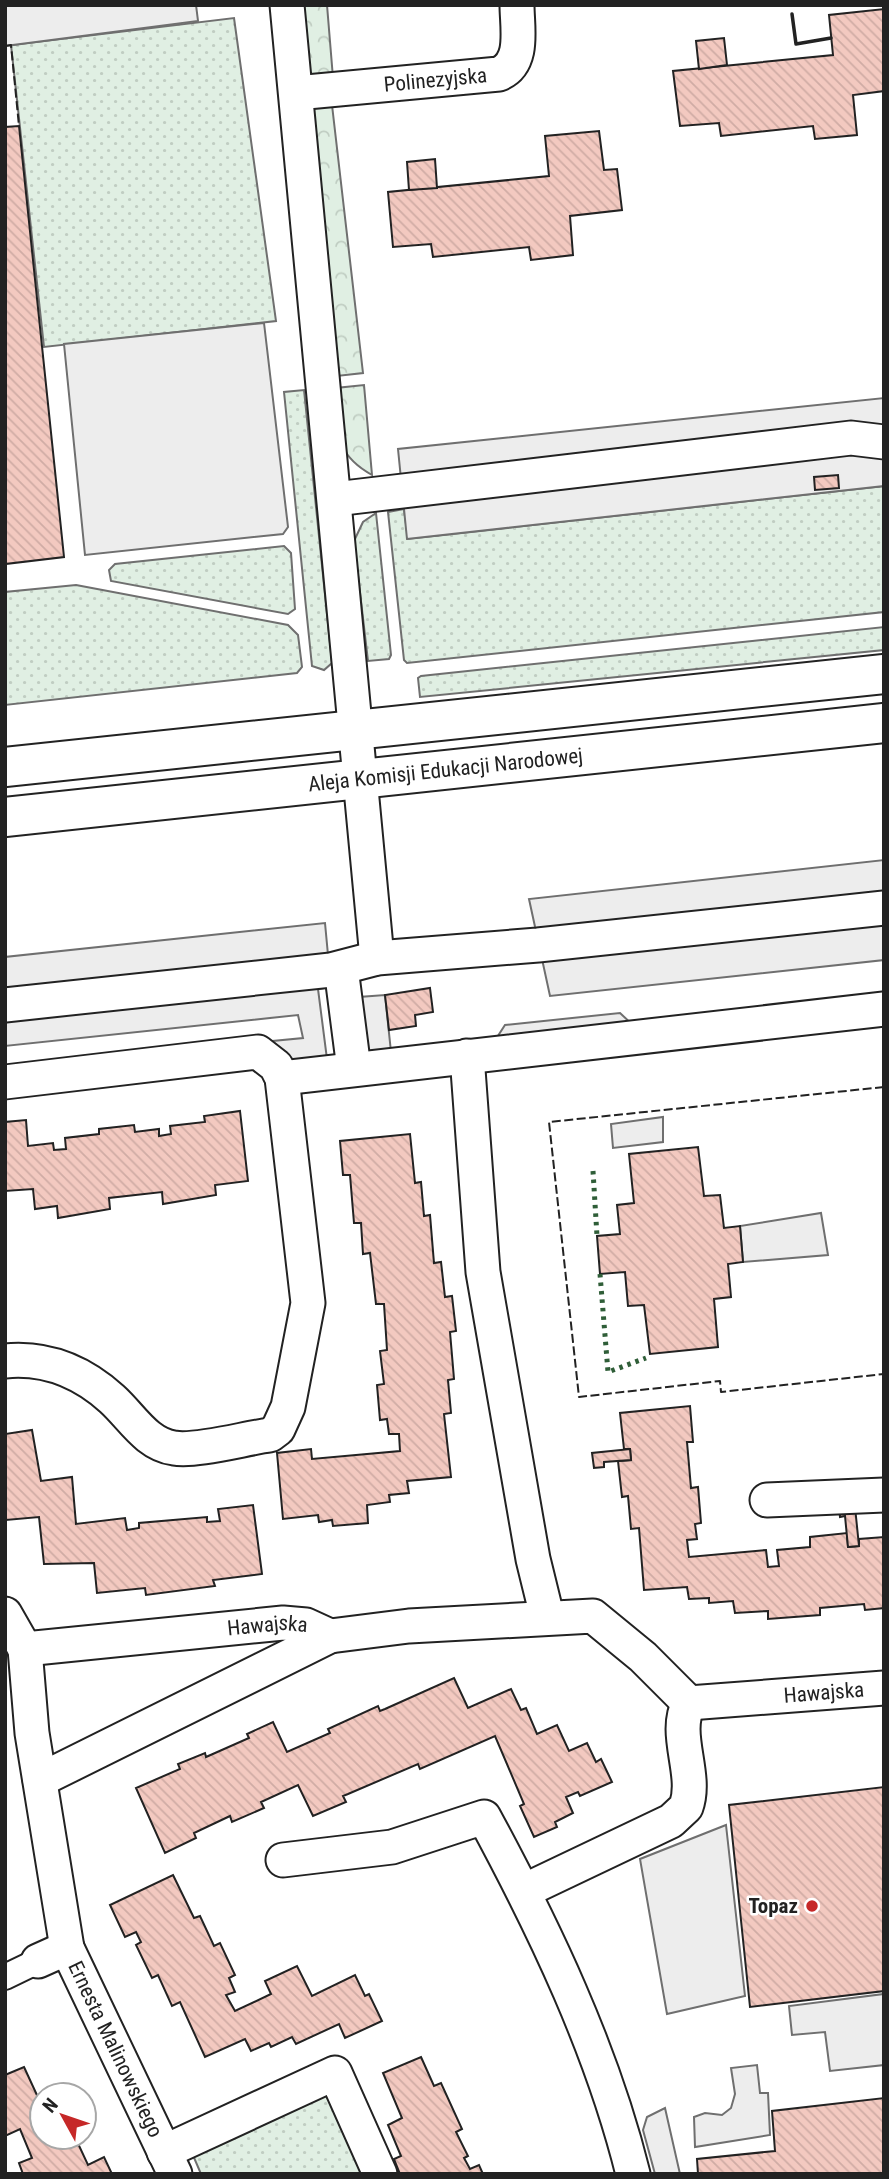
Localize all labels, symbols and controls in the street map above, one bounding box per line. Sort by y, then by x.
street label: Polinezyjska [383,63,488,97]
street label: Aleja Komisji Edukacji Narodowej [307,743,584,797]
street label: Hawajska [226,1611,309,1641]
street label: Hawajska [783,1678,865,1708]
place label: Topaz [748,1894,798,1918]
marker: Topaz [804,1898,820,1914]
street label: Ernesta Malinowskiego [63,1957,168,2141]
north arrow [28,2081,98,2151]
text: N [38,2094,63,2117]

